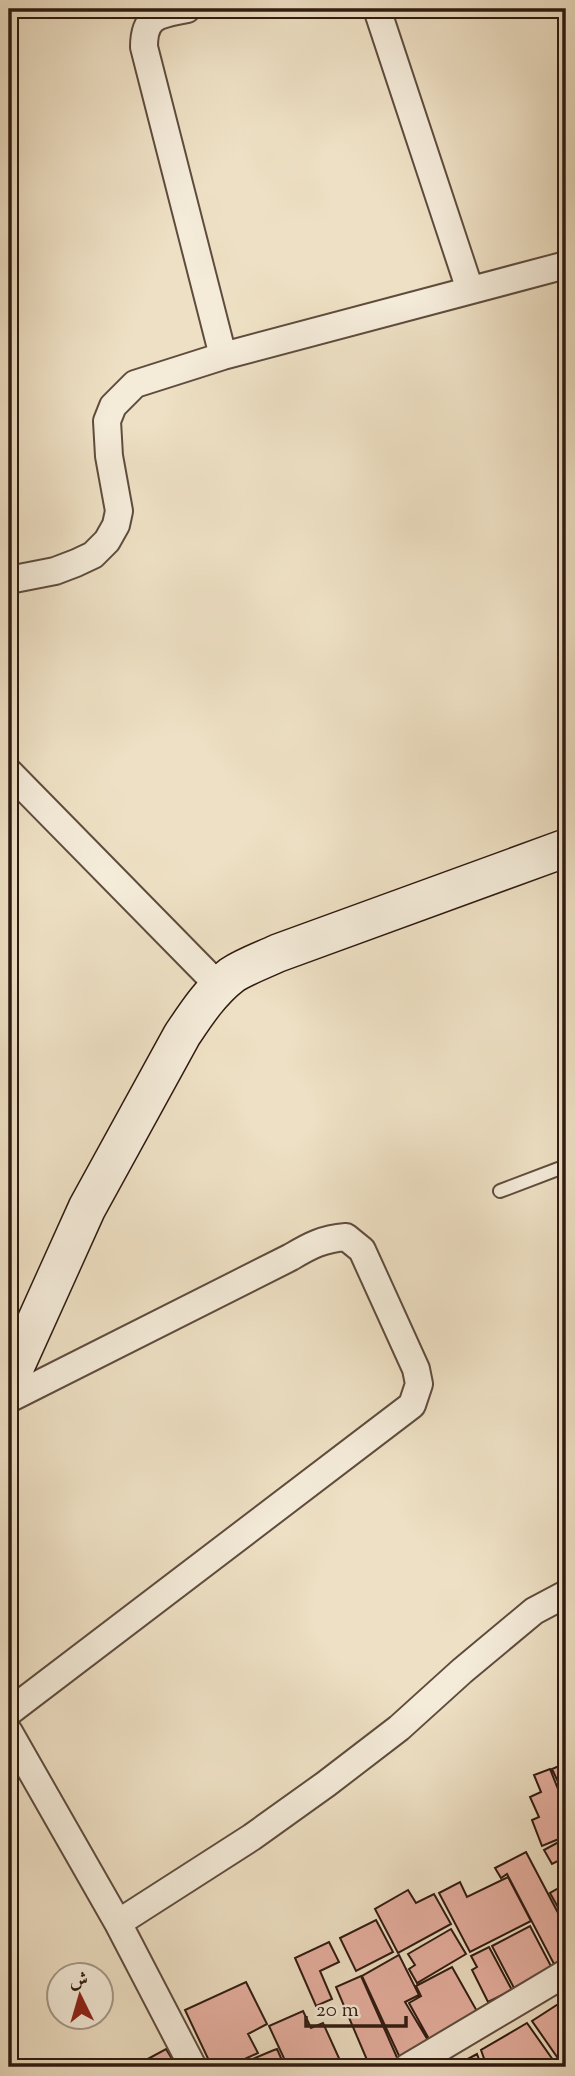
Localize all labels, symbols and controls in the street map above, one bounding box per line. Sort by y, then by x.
north arrow [46,1960,116,2030]
text: ش [68,1967,89,1996]
scale bar [306,1985,405,2029]
text: 20 m [316,1996,359,2026]

